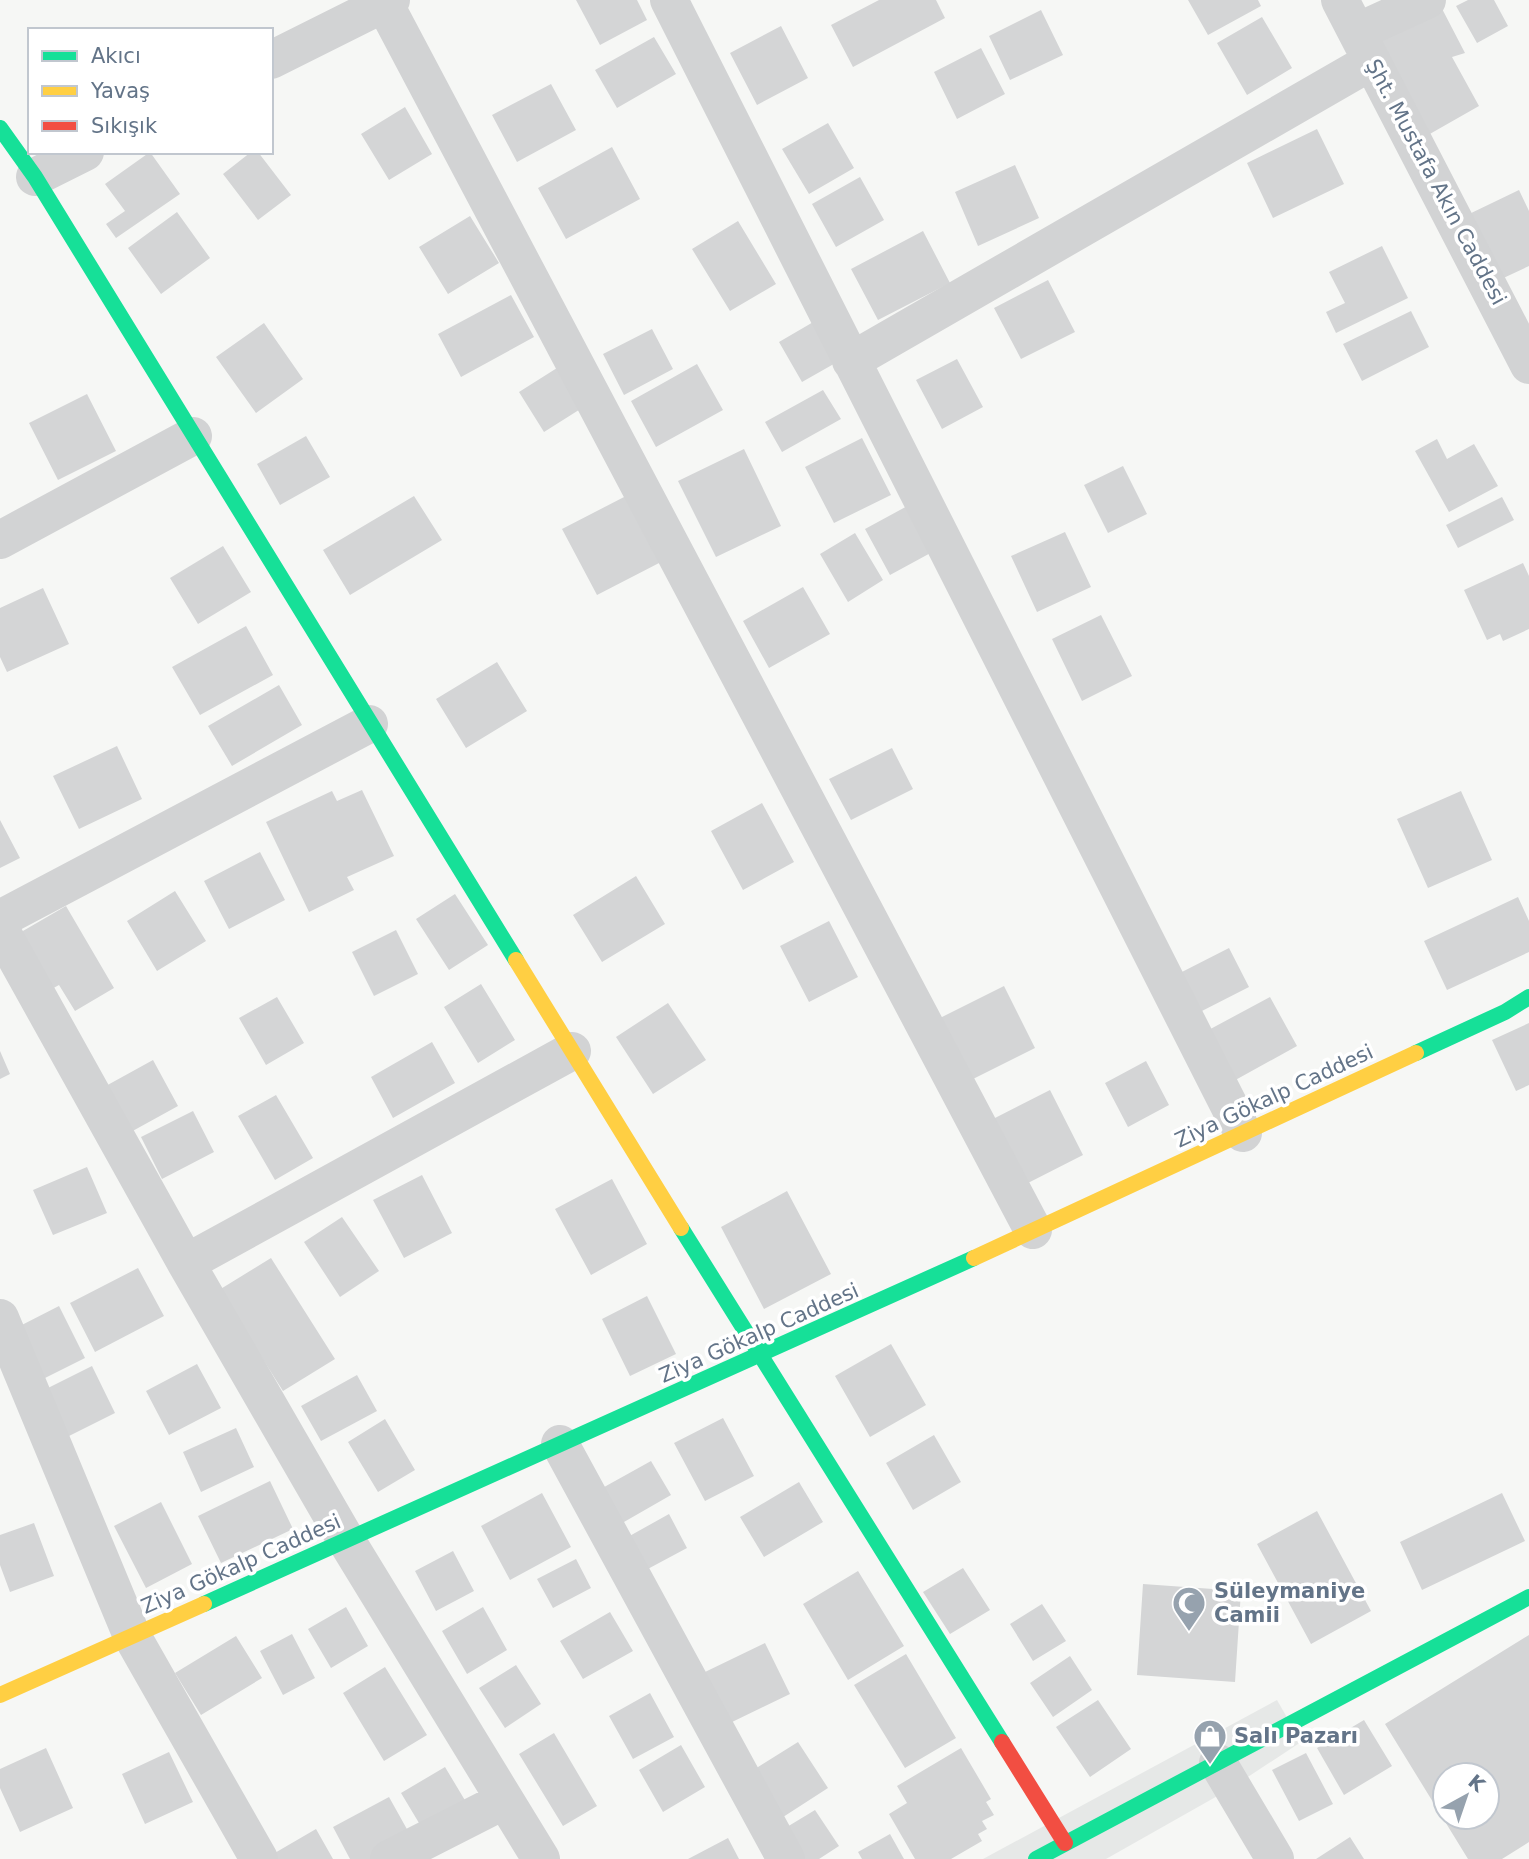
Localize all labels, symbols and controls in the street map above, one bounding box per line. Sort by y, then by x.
legend [28,28,273,154]
text: Akıcı [91,44,141,68]
street label: Şht. Mustafa Akın Caddesi [1361,55,1511,309]
text: Yavaş [90,79,150,103]
text: Sıkışık [91,114,158,138]
street label: Ziya Gökalp Caddesi [1171,1040,1377,1152]
street label: Ziya Gökalp Caddesi [656,1278,862,1388]
street label: Ziya Gökalp Caddesi [138,1509,344,1619]
place label: Süleymaniye Camii [1214,1579,1365,1627]
mosque icon: Süleymaniye Camii [1170,1584,1208,1633]
shop icon: Salı Pazarı [1191,1717,1229,1766]
place label: Salı Pazarı [1234,1724,1358,1748]
north arrow [1431,1761,1501,1831]
text: K [1464,1770,1491,1797]

